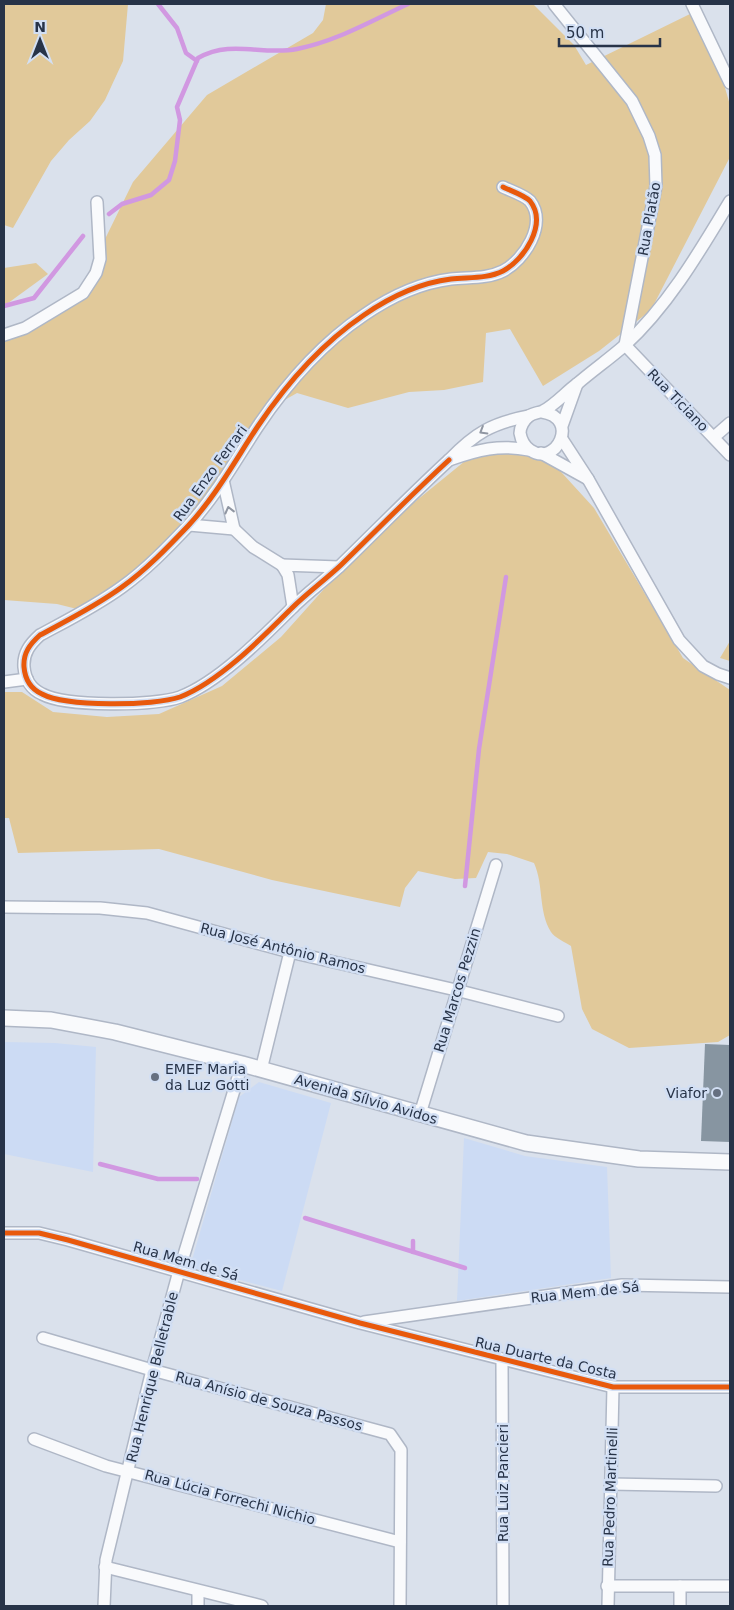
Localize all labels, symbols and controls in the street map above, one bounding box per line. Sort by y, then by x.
north arrow [15,15,65,65]
scale bar [559,15,660,47]
text: N [34,19,46,35]
text: 50 m [566,24,604,42]
street label: Rua Platão [635,181,663,257]
street label: Rua Ticiano [644,365,712,435]
street label: Rua Enzo Ferrari [170,422,250,524]
one-way arrow [480,424,489,434]
one-way arrow [224,505,235,514]
street label: Rua José Antônio Ramos [199,920,367,976]
street label: Rua Marcos Pezzin [430,926,484,1054]
place label: EMEF Maria da Luz Gotti [165,1061,249,1093]
marker: EMEF Maria da Luz Gotti [149,1071,161,1083]
street label: Avenida Sílvio Avidos [293,1071,439,1127]
place label: Viafor [666,1085,707,1101]
marker: Viafor [711,1087,723,1099]
street label: Rua Mem de Sá [131,1238,241,1284]
street label: Rua Mem de Sá [530,1278,640,1306]
street label: Rua Henrique Belletrable [123,1290,181,1464]
street label: Rua Duarte da Costa [473,1334,619,1382]
street label: Rua Anísio de Souza Passos [174,1368,364,1434]
street label: Rua Luiz Pancieri [495,1424,511,1542]
street label: Rua Pedro Martinelli [600,1427,620,1567]
street label: Rua Lúcia Forrechi Nichio [143,1466,317,1528]

